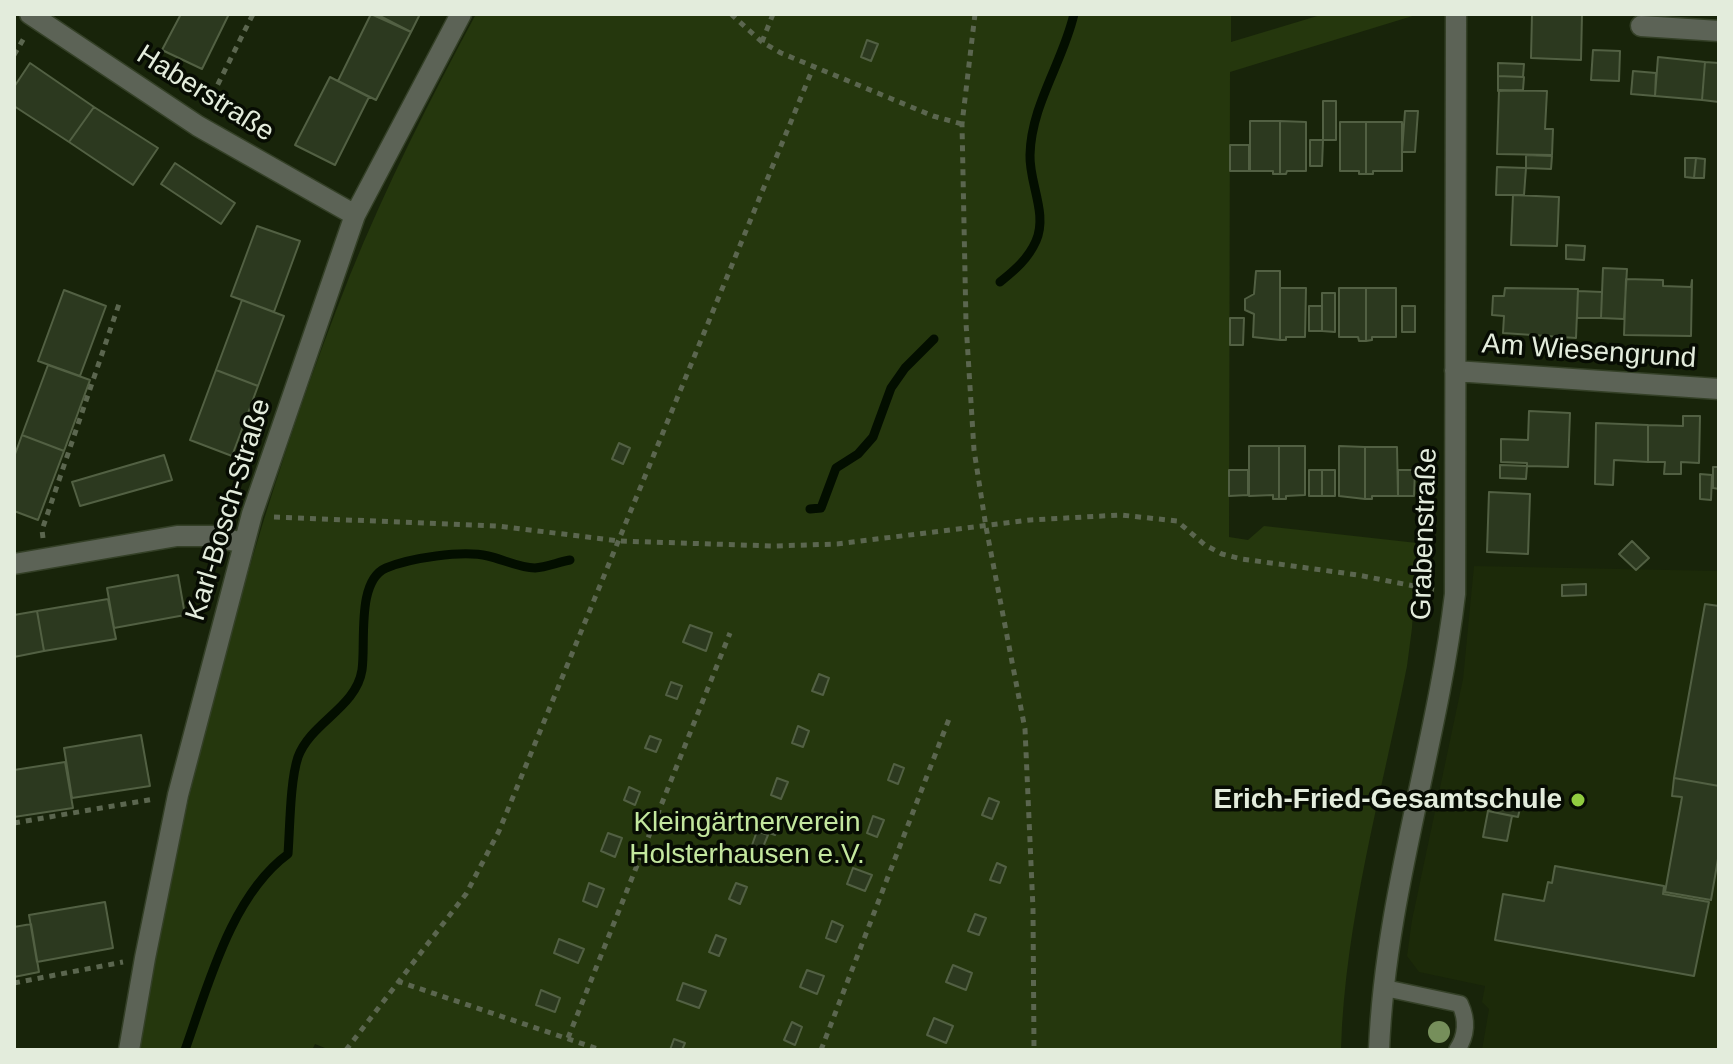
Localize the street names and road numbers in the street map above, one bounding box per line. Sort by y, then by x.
street label: Haberstraße [130,39,280,149]
street label: Am Wiesengrund [1481,328,1697,376]
street label: Karl-Bosch-Straße [179,395,279,625]
street label: Grabenstraße [1405,447,1445,621]

